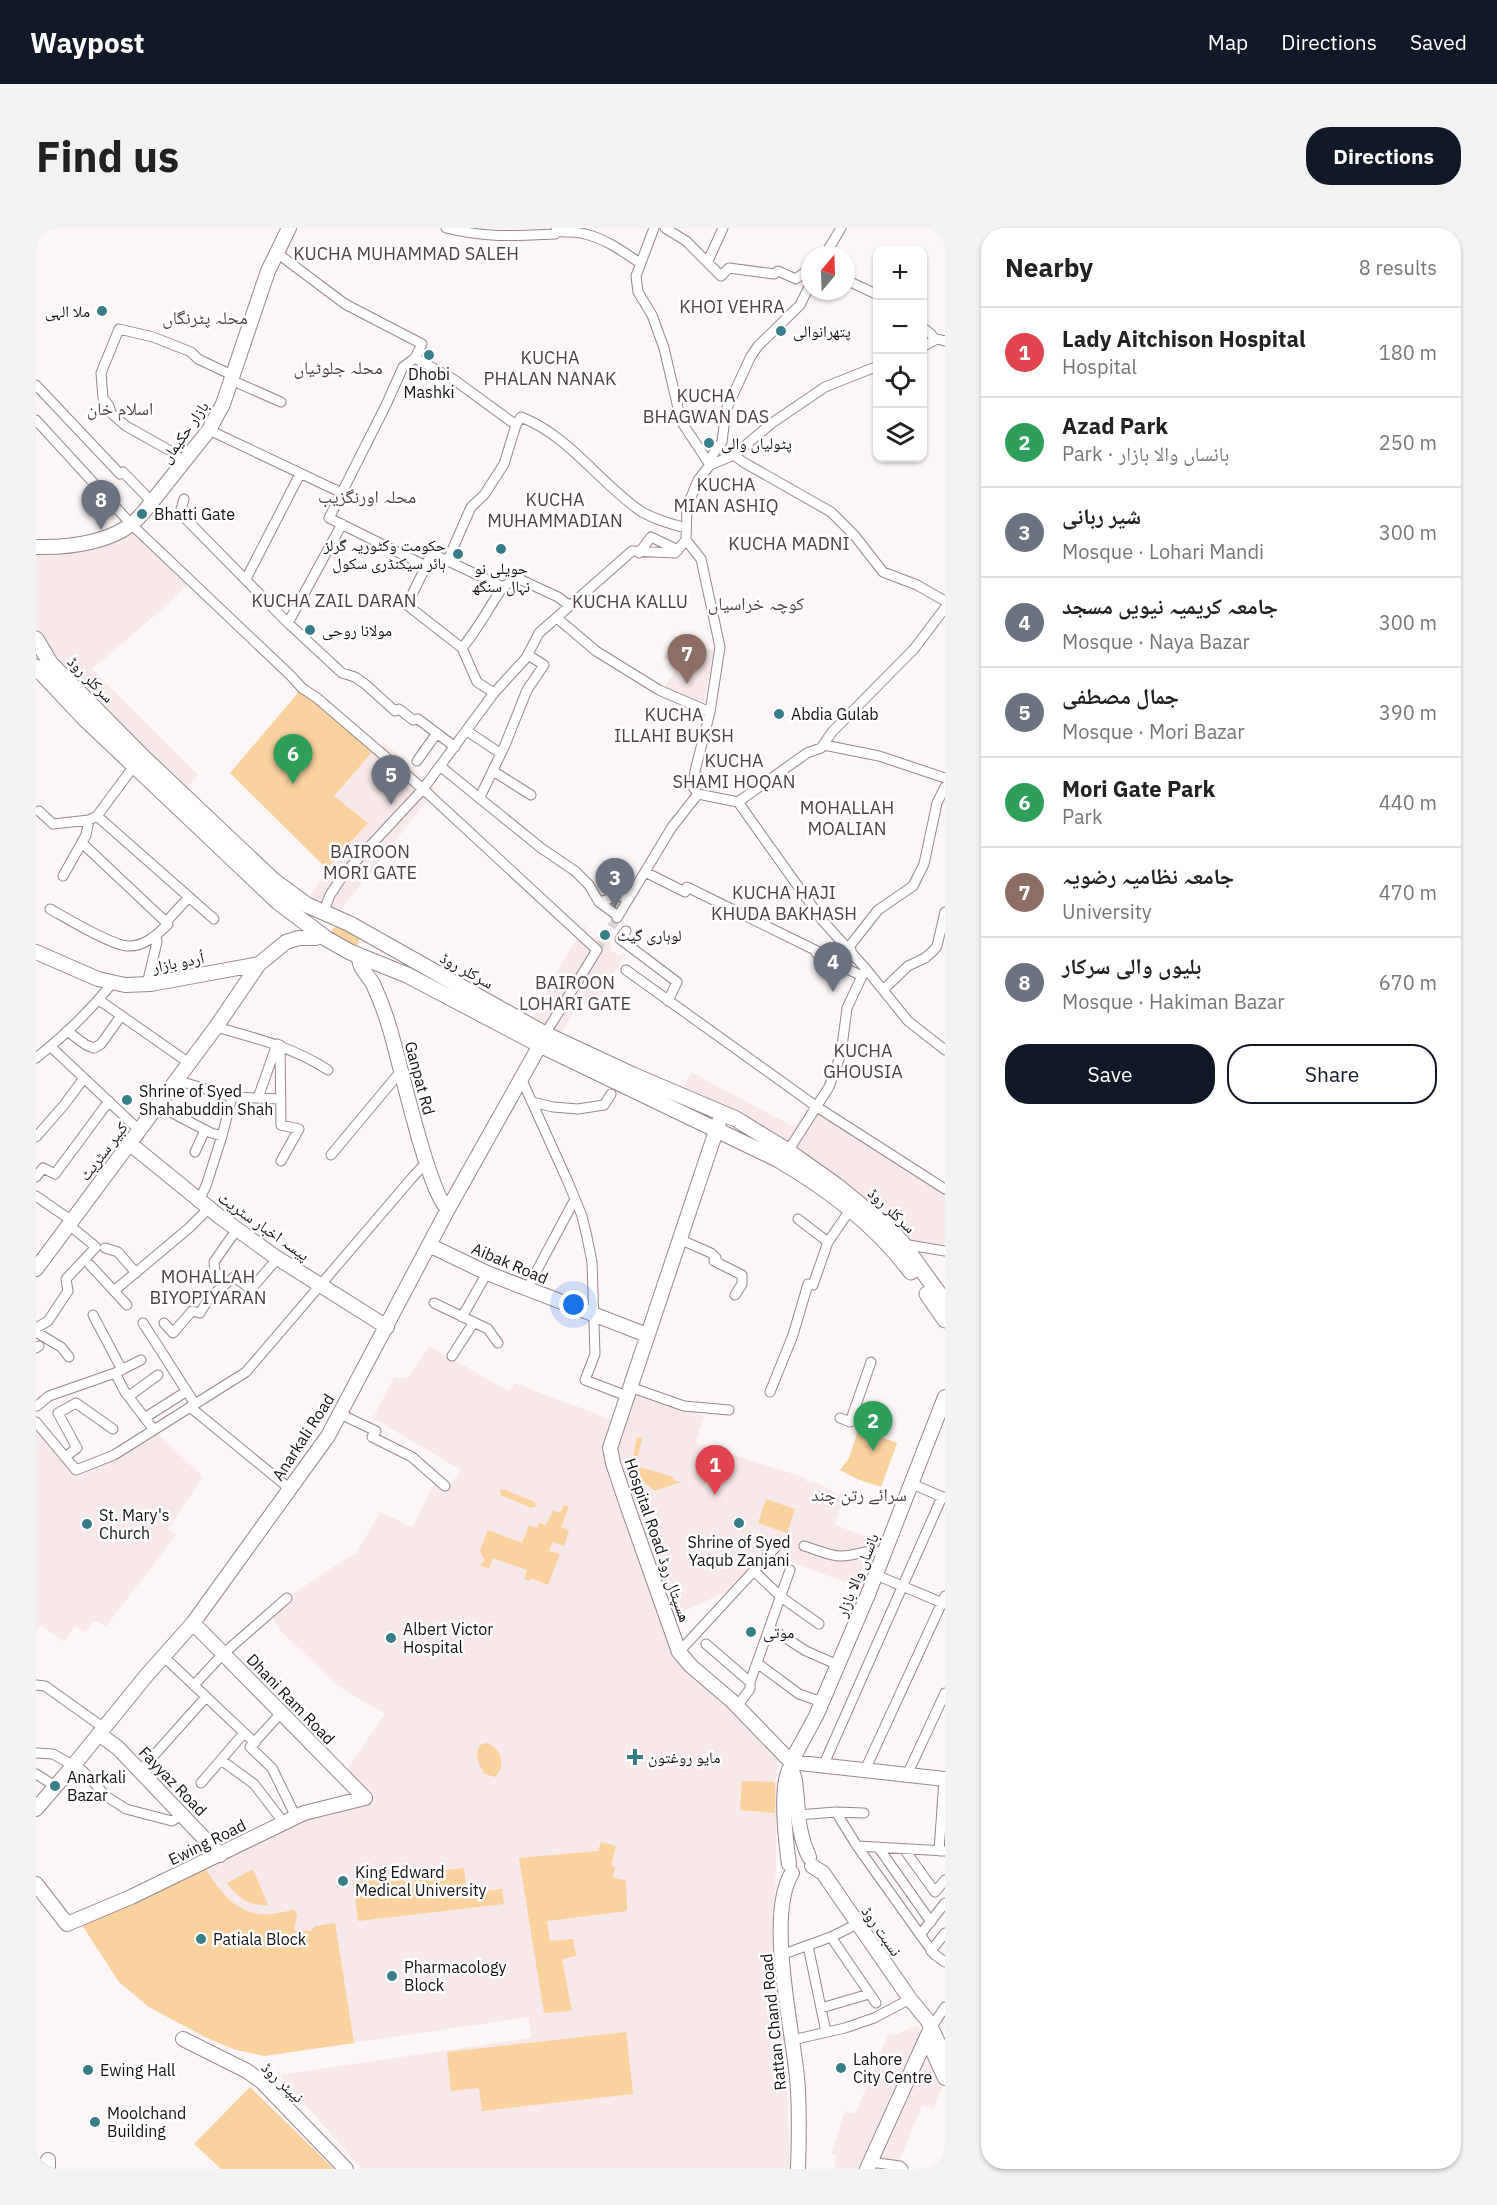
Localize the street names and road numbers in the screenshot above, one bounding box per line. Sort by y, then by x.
street label: بازار حکیماں [155,397,214,468]
street label: سرکلر روڈ [63,651,119,707]
street label: اُردو بازار [149,947,206,977]
street label: سرکلر روڈ [437,947,497,993]
street label: Ganpat Rd [401,1039,439,1117]
street label: کبیر سٹریٹ [74,1117,132,1184]
street label: سرکلر روڈ [864,1183,920,1237]
street label: پیسہ اخبار سٹریٹ [214,1187,314,1265]
street label: Aibak Road [469,1238,551,1288]
street label: Anarkali Road [267,1390,339,1484]
street label: Hospital Road ھسپتال روڈ [620,1455,695,1625]
street label: بانساں والا بازار [831,1530,884,1621]
street label: Dhani Ram Road [243,1649,339,1749]
street label: Fayyaz Road [135,1742,211,1820]
street label: Ewing Road [165,1815,249,1869]
street label: نسبت روڈ [858,1902,906,1960]
street label: Rattan Chand Road [756,1953,790,2091]
street label: نیپئر روڈ [257,2057,309,2107]

